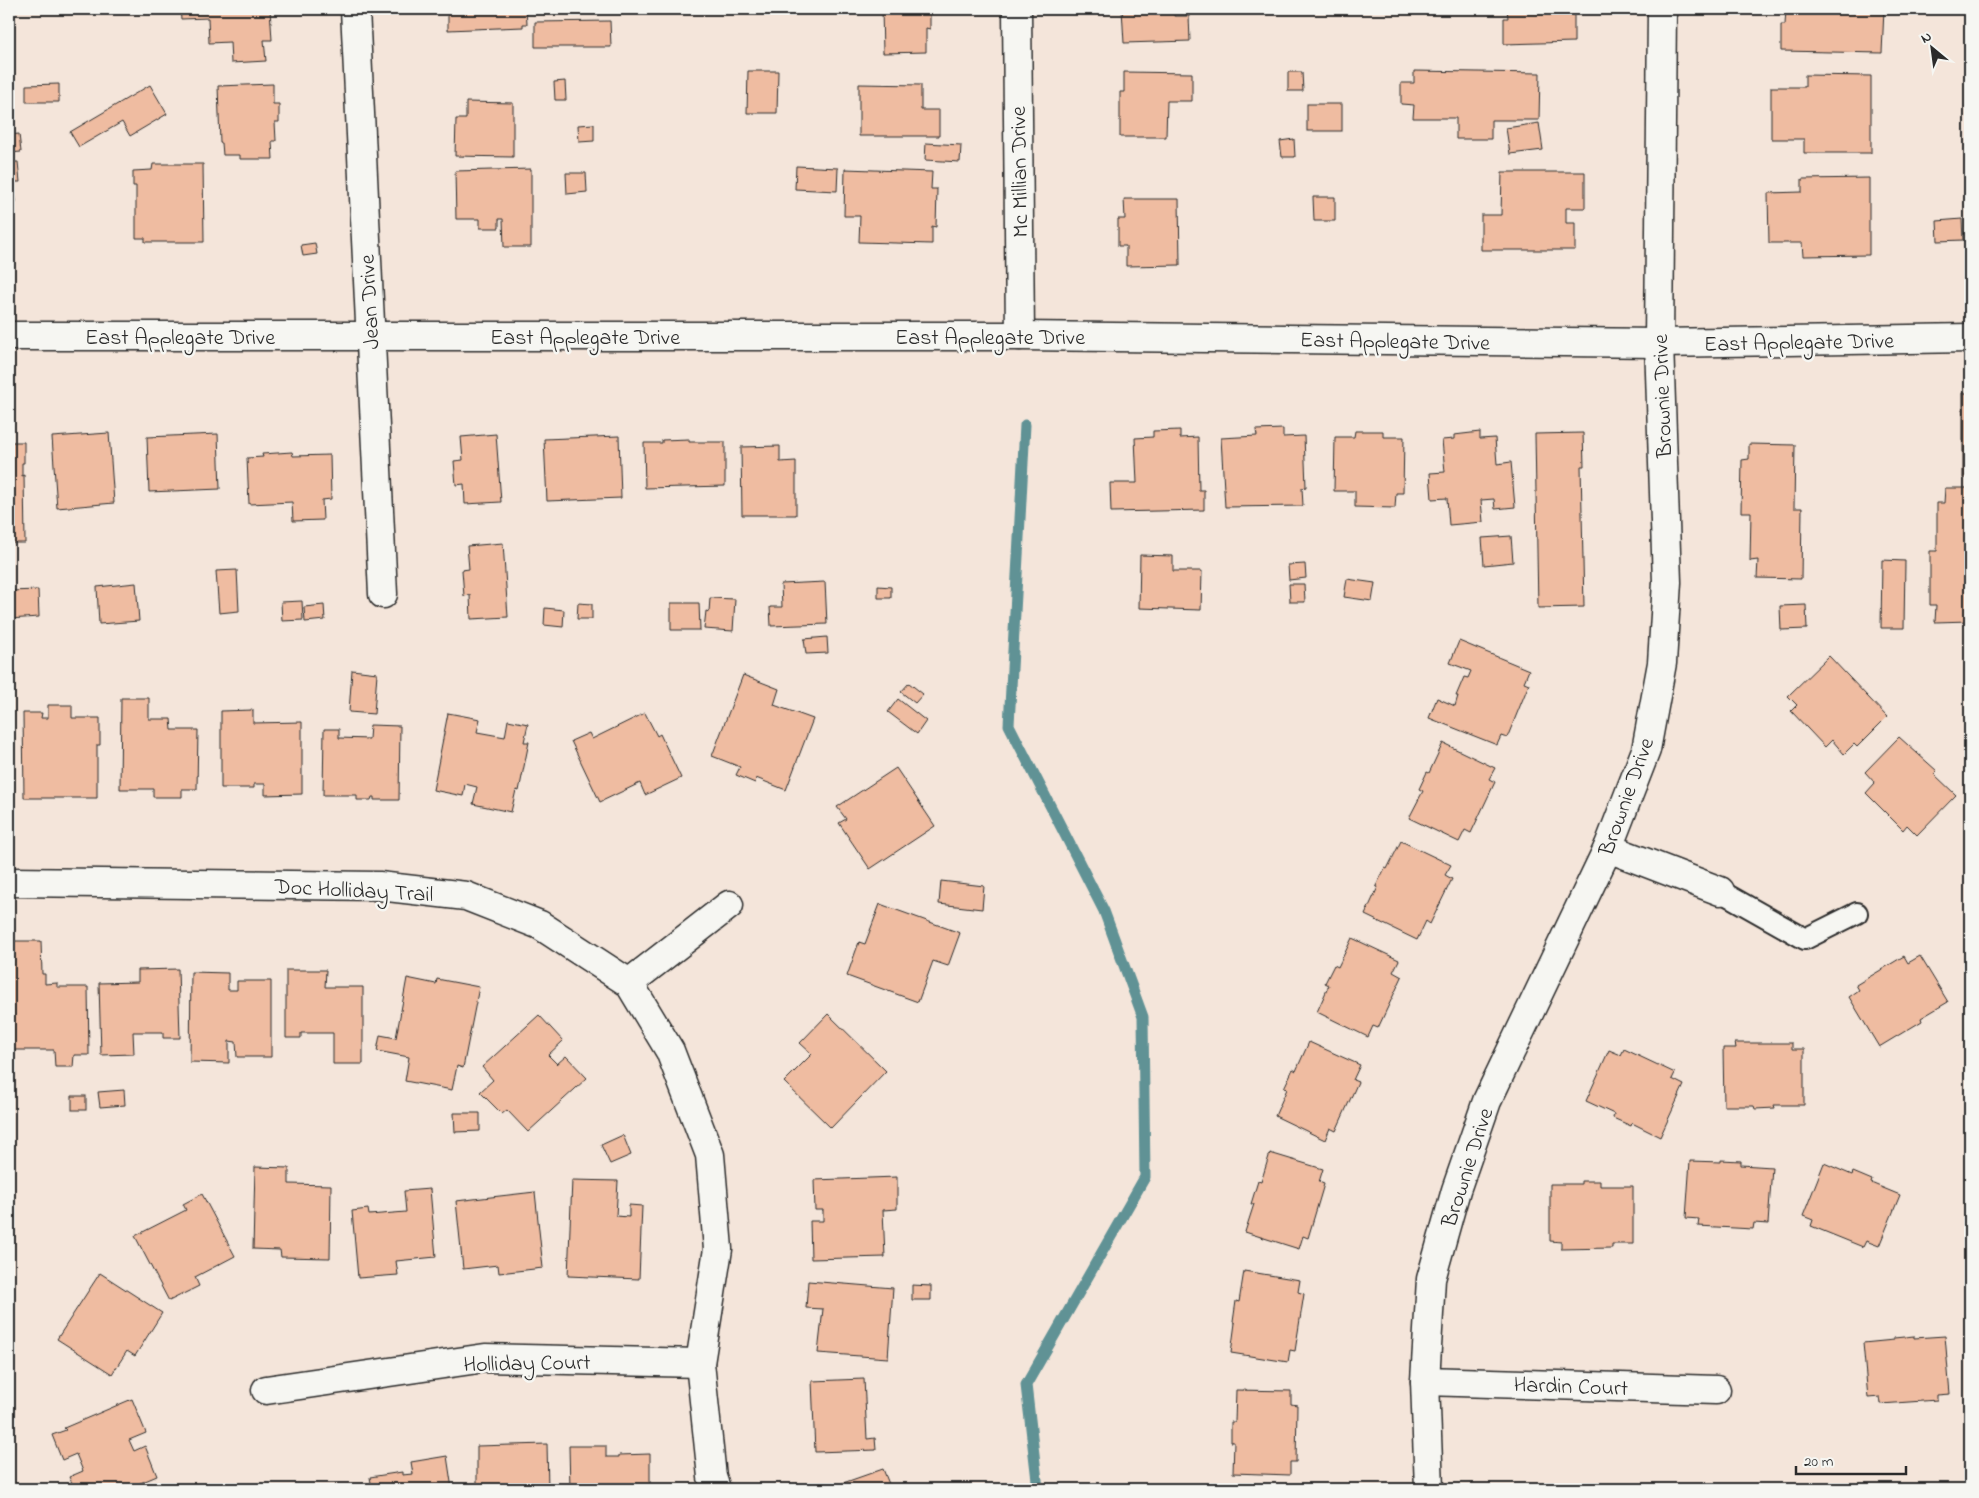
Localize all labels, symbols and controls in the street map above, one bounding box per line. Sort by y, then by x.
north arrow [1906,22,1956,72]
text: N [1917,26,1936,49]
street label: Mc Millian Drive [1004,106,1038,238]
street label: Jean Drive [353,254,389,350]
street label: East Applegate Drive [85,323,275,356]
street label: East Applegate Drive [490,323,680,356]
street label: East Applegate Drive [895,323,1085,356]
street label: East Applegate Drive [1300,325,1490,362]
street label: East Applegate Drive [1704,326,1895,363]
street label: Brownie Drive [1646,333,1682,459]
street label: Brownie Drive [1591,733,1664,862]
street label: Doc Holliday Trail [273,872,434,913]
street label: Brownie Drive [1434,1104,1503,1233]
street label: Holliday Court [463,1348,592,1383]
street label: Hardin Court [1513,1370,1629,1406]
scale bar [1796,1443,1906,1475]
text: 20 m [1804,1451,1834,1473]

